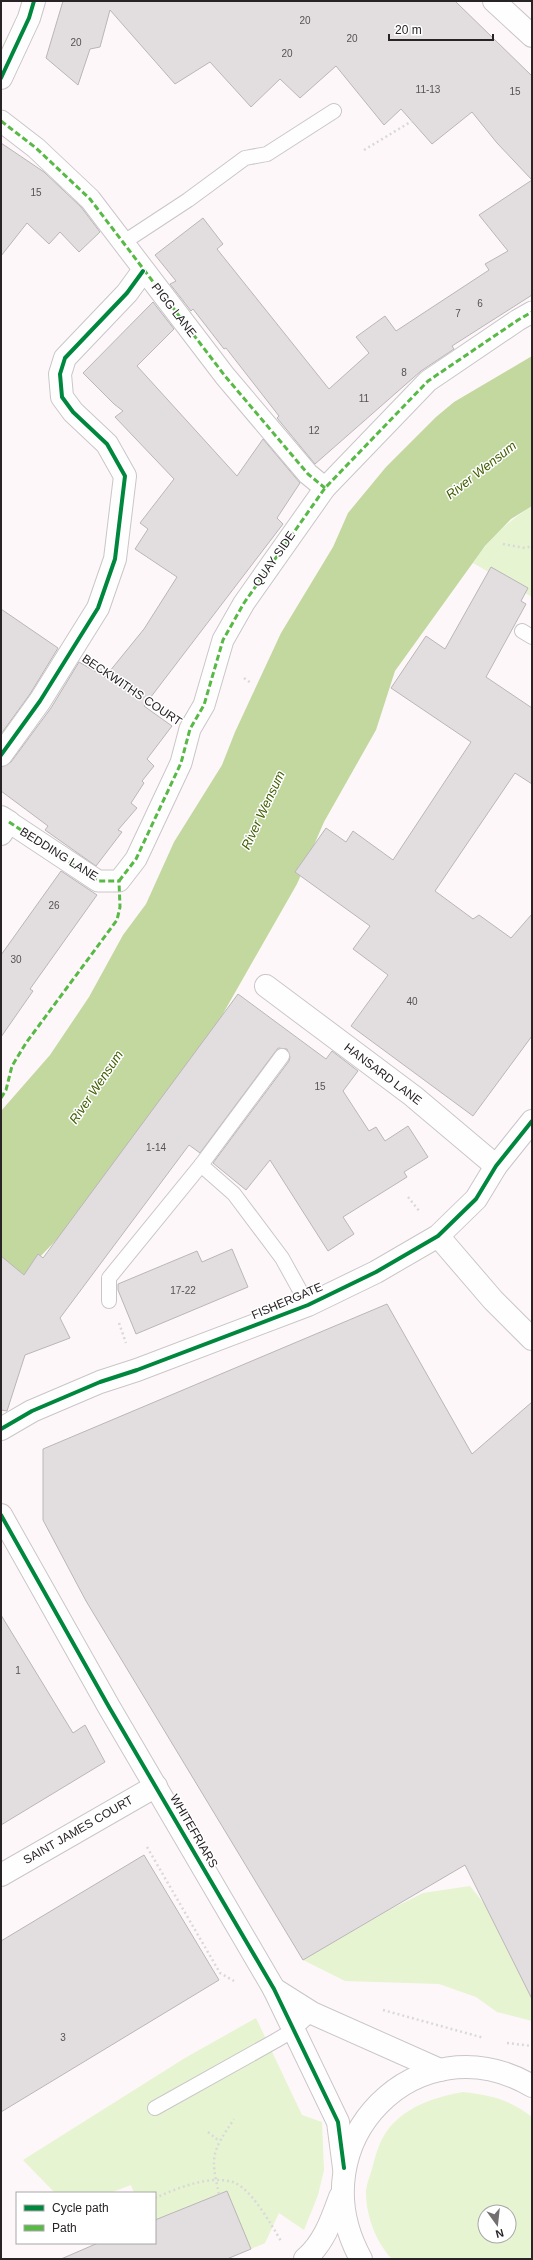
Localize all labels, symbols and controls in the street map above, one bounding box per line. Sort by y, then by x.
house number: 20 [299,15,311,26]
scale bar [389,16,493,42]
text: 20 m [395,23,422,37]
house number: 20 [346,33,358,44]
house number: 20 [70,37,82,48]
house number: 20 [281,48,293,59]
house number: 11-13 [416,84,441,95]
house number: 15 [509,86,521,97]
house number: 15 [30,187,42,198]
street label: PIGG LANE [149,280,199,340]
house number: 6 [477,298,483,309]
house number: 7 [455,308,461,319]
house number: 8 [401,367,407,378]
house number: 11 [359,393,370,404]
house number: 12 [308,425,320,436]
water label: River Wensum [443,438,519,502]
street label: QUAY SIDE [250,529,298,589]
street label: BECKWITHS COURT [80,651,185,729]
water label: River Wensum [238,768,288,852]
street label: BEDDING LANE [17,824,101,884]
house number: 26 [48,900,60,911]
house number: 30 [10,954,22,965]
house number: 40 [406,996,418,1007]
street label: HANSARD LANE [342,1040,424,1108]
water label: River Wensum [66,1047,126,1126]
house number: 15 [314,1081,326,1092]
house number: 1-14 [146,1142,166,1153]
street label: FISHERGATE [249,1280,325,1322]
house number: 17-22 [170,1285,196,1296]
house number: 1 [15,1665,21,1676]
street label: WHITEFRIARS [167,1792,221,1870]
street label: SAINT JAMES COURT [21,1793,136,1867]
house number: 3 [60,2032,66,2043]
legend [16,2192,156,2244]
text: Cycle path [52,2201,109,2215]
north arrow [477,2204,517,2244]
text: Path [52,2221,77,2235]
text: N [494,2227,505,2240]

